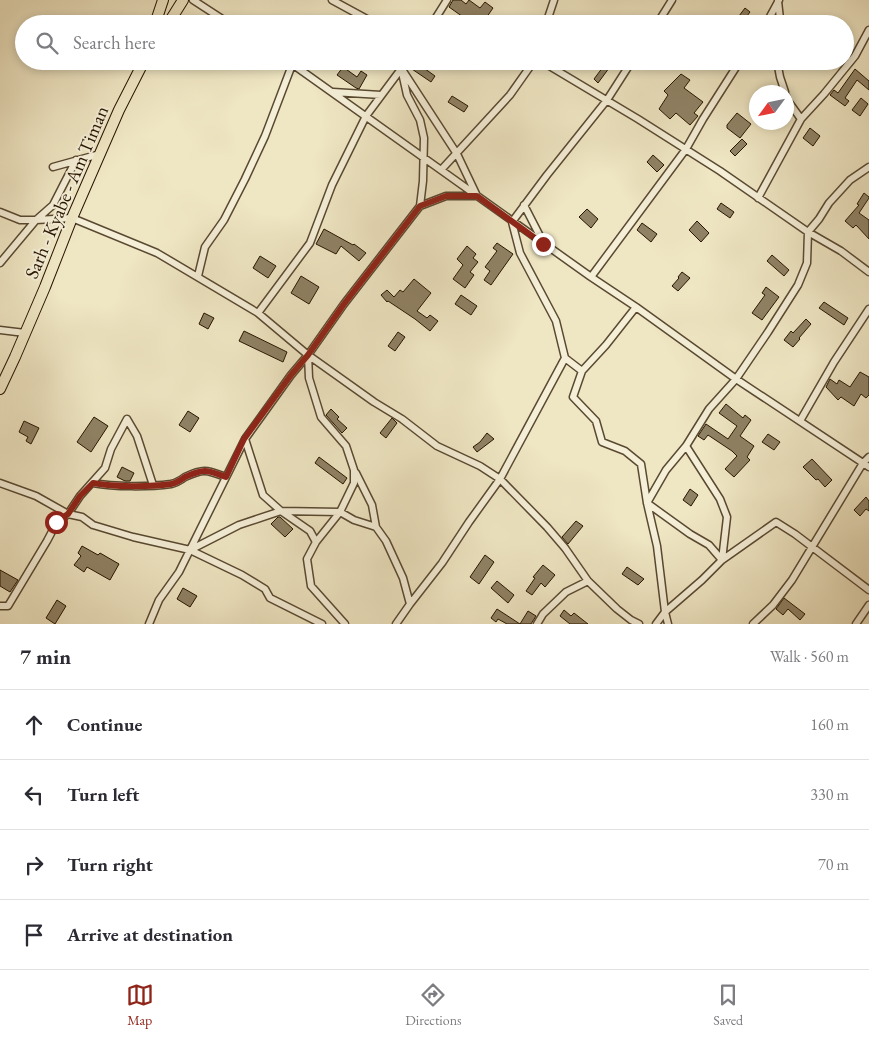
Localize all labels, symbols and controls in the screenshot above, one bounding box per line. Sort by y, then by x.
search box [15,15,854,70]
icon: search [33,29,61,57]
text: Search here [73,30,155,55]
north arrow [749,85,794,130]
street label: Sarh - Kyabe - Am Timan [19,102,114,282]
route end [532,233,555,256]
route start [45,511,68,534]
text: 7 min [20,643,71,670]
text: Walk · 560 m [770,646,849,667]
icon: ahead [20,711,48,739]
text: Continue [67,712,142,737]
text: 160 m [810,714,849,735]
icon: left [20,781,48,809]
text: Turn left [67,782,139,807]
text: 330 m [810,784,849,805]
icon: right [20,851,48,879]
text: Turn right [67,852,153,877]
text: 70 m [818,854,849,875]
icon: arrive [20,921,48,949]
text: Arrive at destination [67,922,233,947]
tab: Map [126,981,154,1029]
tab: Directions [405,981,462,1029]
tab: Saved [713,981,743,1029]

